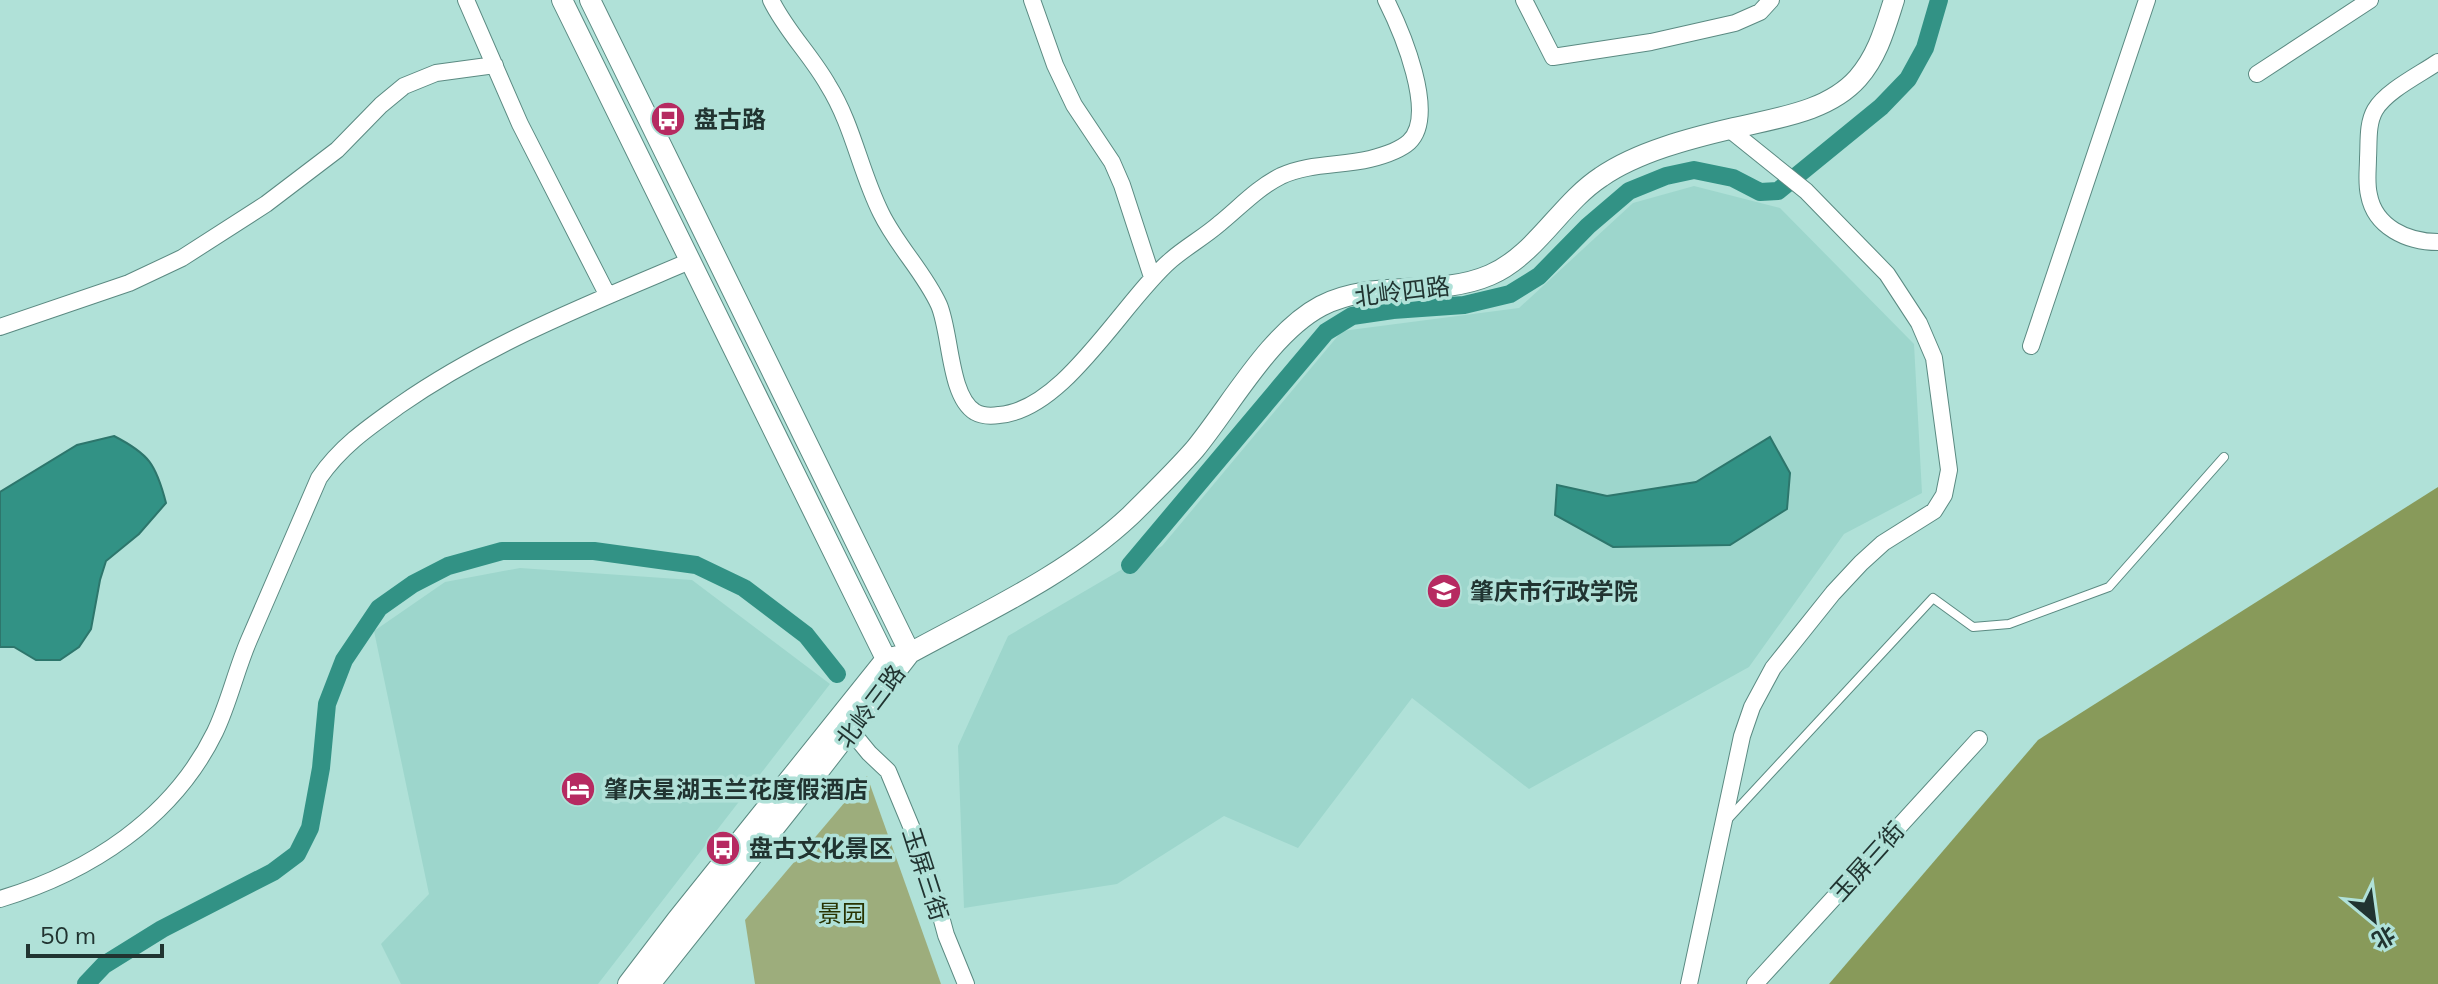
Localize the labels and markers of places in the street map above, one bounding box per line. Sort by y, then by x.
bus stop icon: 盘古路 [649,100,687,138]
place label: 盘古路 [694,104,766,134]
school or university icon: 肇庆市行政学院 [1425,572,1463,610]
place label: 肇庆市行政学院 [1470,576,1638,606]
hotel icon: 肇庆星湖玉兰花度假酒店 [559,770,597,808]
place label: 肇庆星湖玉兰花度假酒店 [604,774,868,804]
bus stop icon: 盘古文化景区 [704,829,742,867]
place label: 盘古文化景区 [749,833,893,863]

